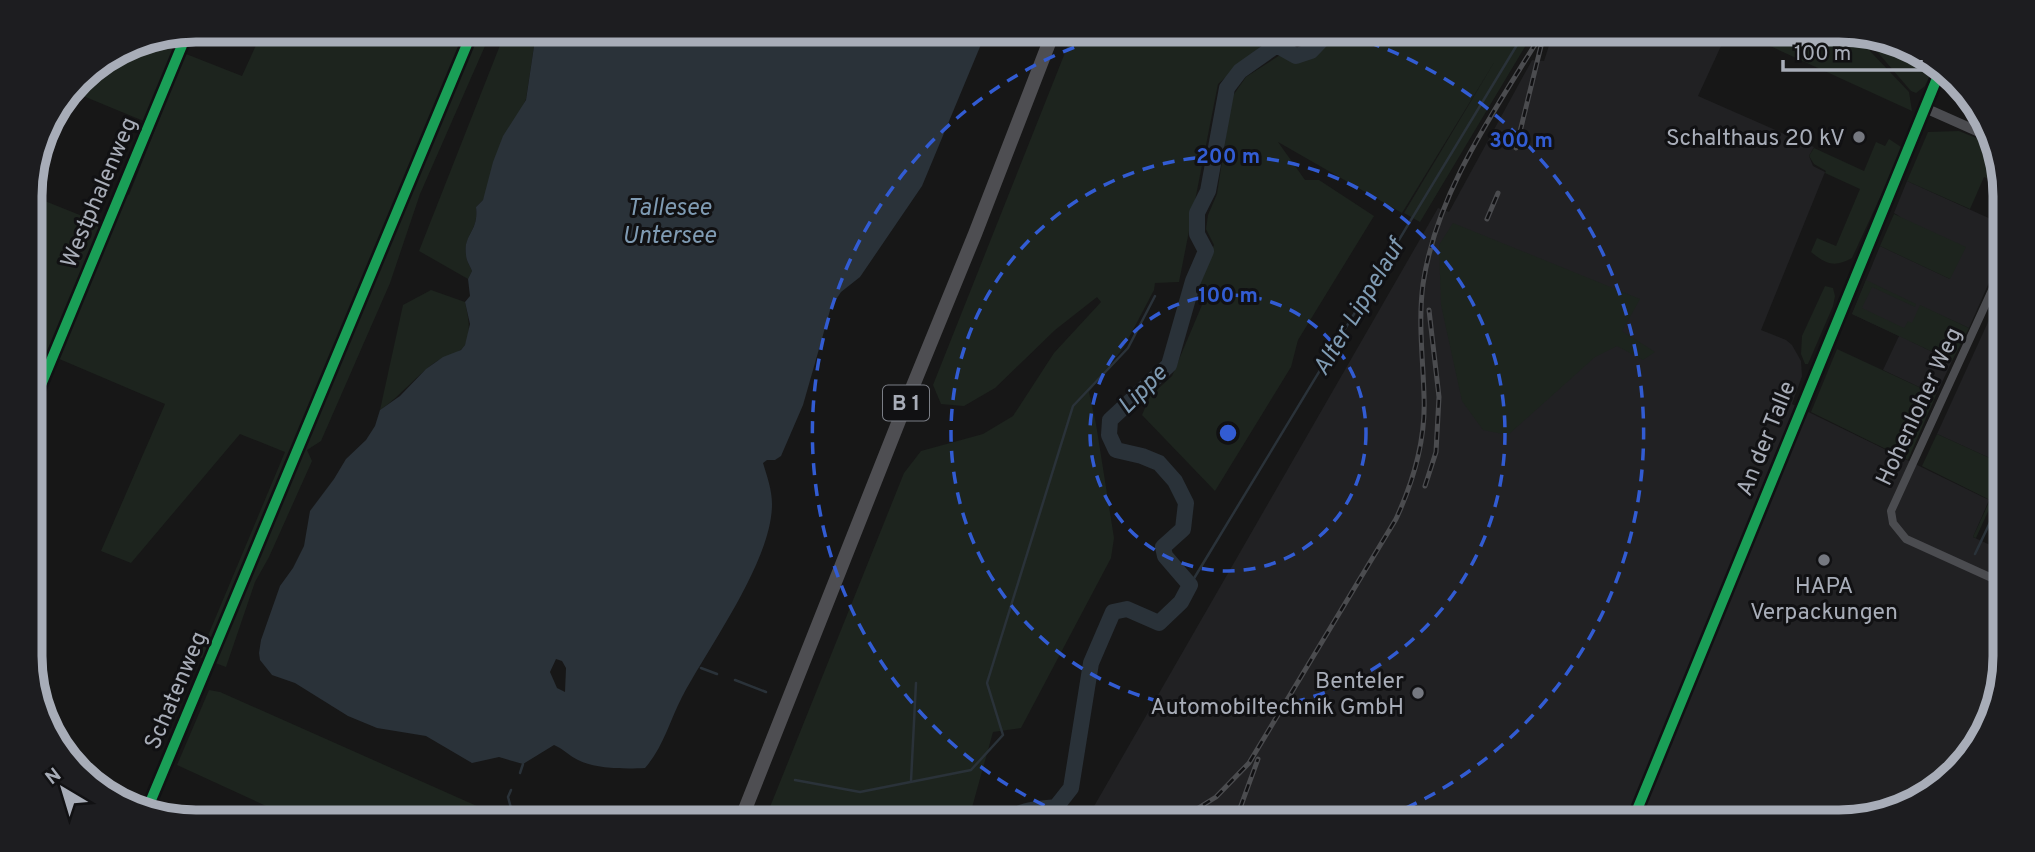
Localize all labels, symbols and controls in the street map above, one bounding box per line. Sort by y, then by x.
scale bar [1783,28,1921,72]
text: 100 m [1794,41,1851,68]
street label: Westphalenweg [56,113,145,273]
place label: Schalthaus 20 kV [1666,125,1845,154]
text: 300 m [1489,128,1553,155]
marker: Schalthaus 20 kV [1851,129,1867,145]
text: 200 m [1196,144,1260,171]
water label: Tallesee Untersee [622,194,717,252]
water label: Alter Lippelauf [1307,232,1414,382]
text: 100 m [1198,283,1258,310]
street label: Hohenloher Weg [1871,323,1970,491]
water label: Lippe [1113,359,1175,421]
street label: An der Talle [1731,377,1803,501]
road number: B 1 [883,386,929,420]
centre of rings [1216,421,1240,445]
marker: HAPA Verpackungen [1816,552,1832,568]
place label: HAPA Verpackungen [1750,573,1898,628]
street label: Schatenweg [139,628,215,754]
place label: Benteler Automobiltechnik GmbH [1150,668,1404,723]
marker: Benteler Automobiltechnik GmbH [1410,685,1426,701]
north arrow [28,754,98,824]
text: N [41,764,67,791]

